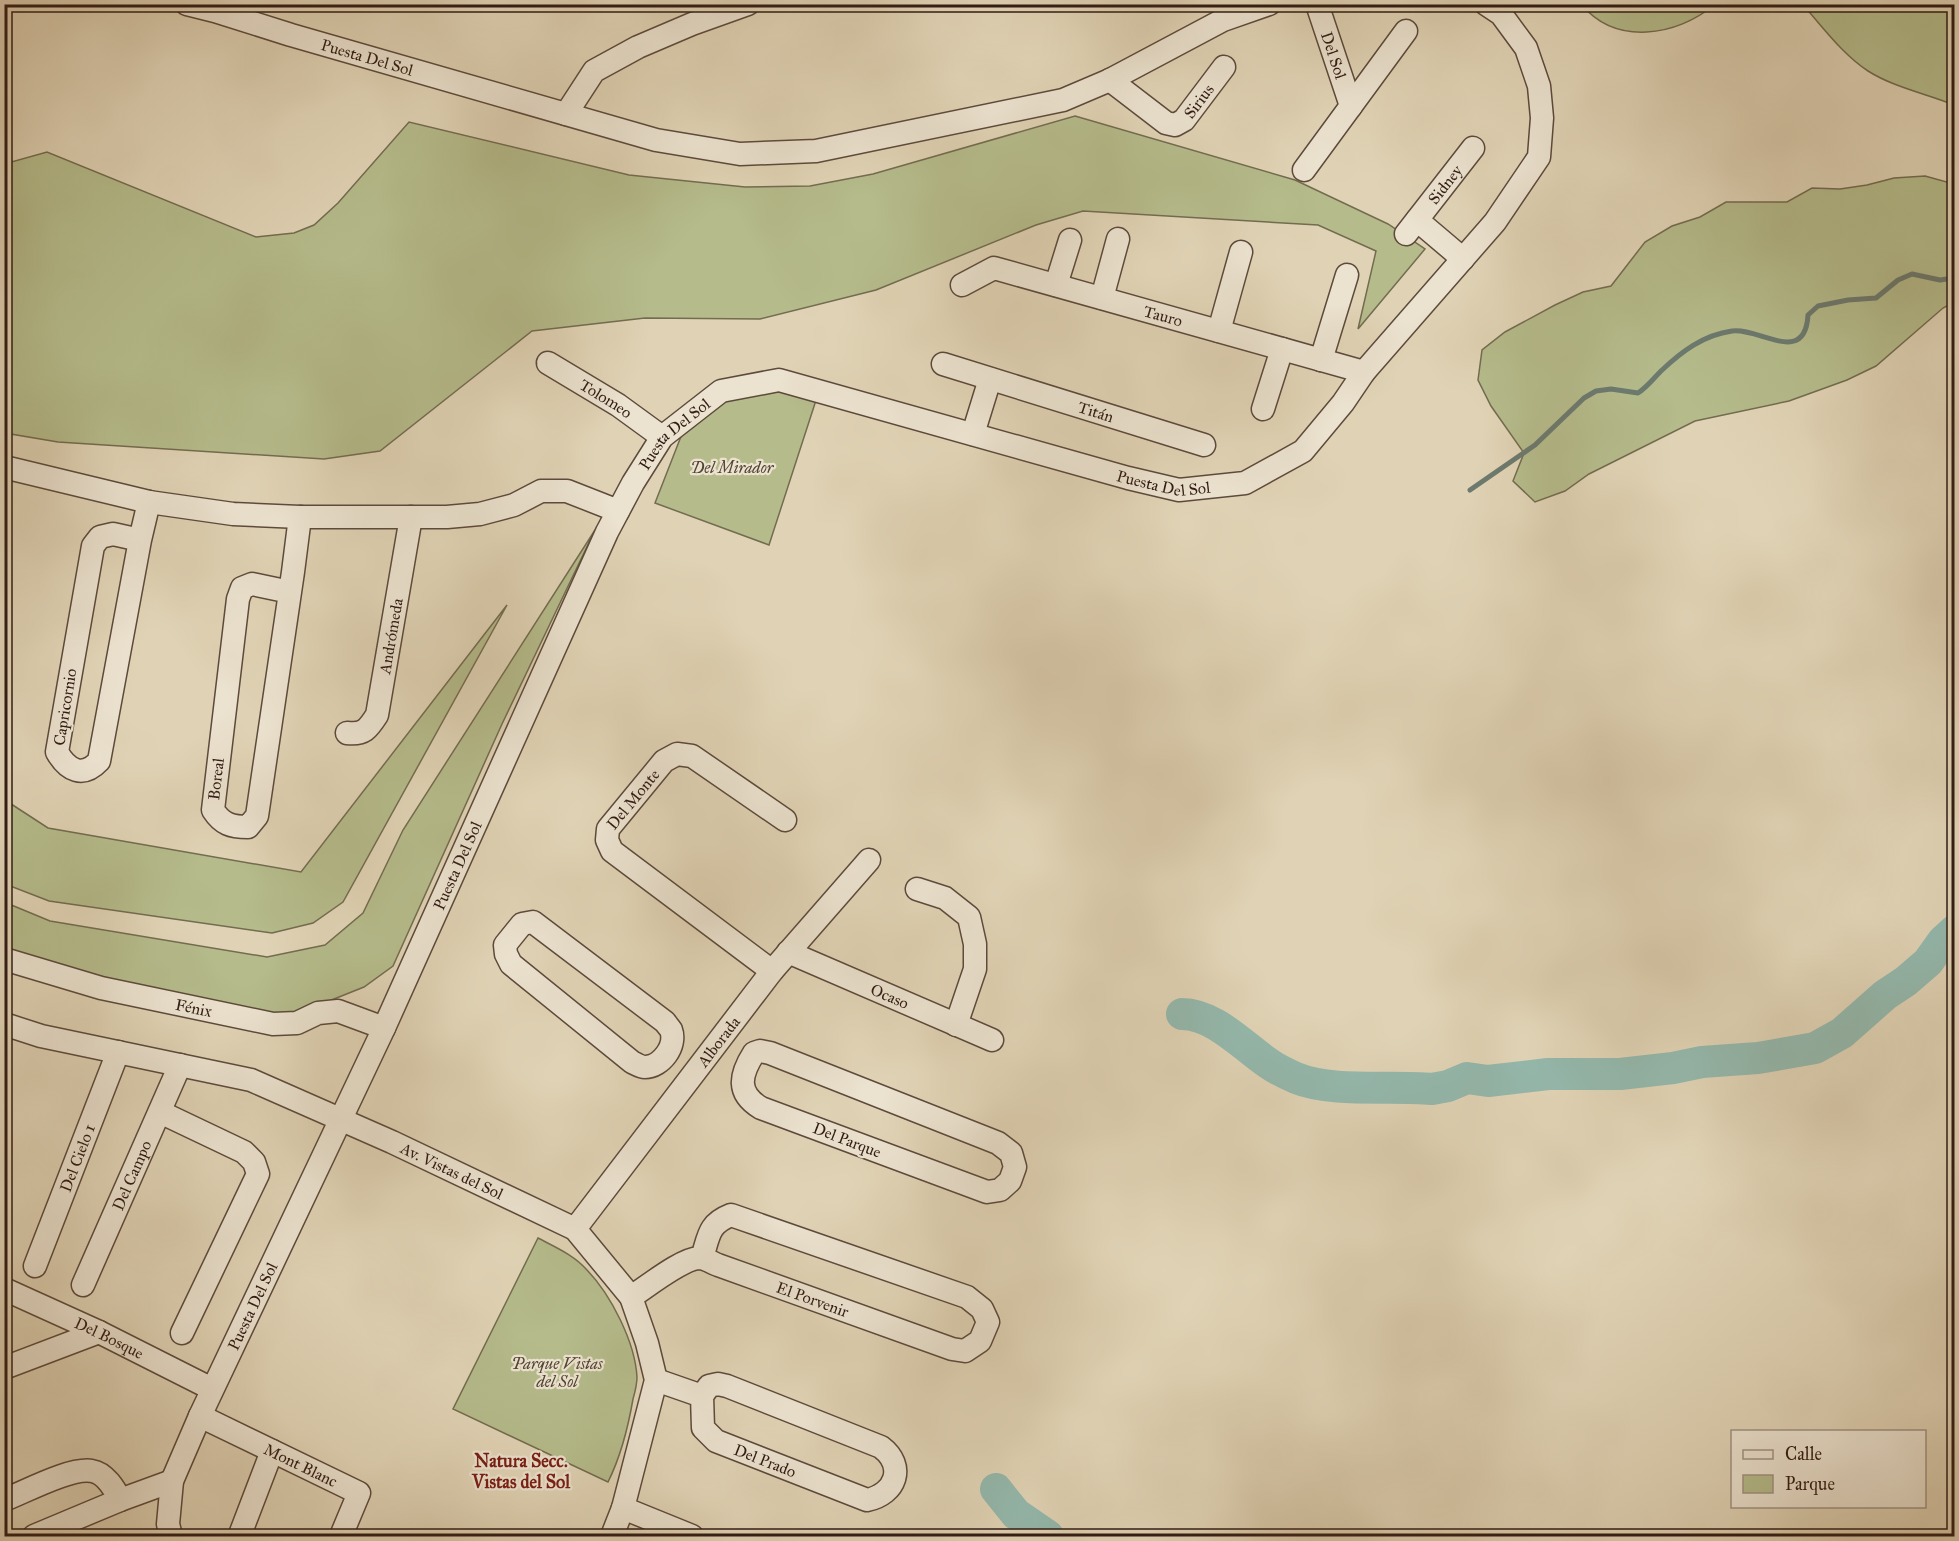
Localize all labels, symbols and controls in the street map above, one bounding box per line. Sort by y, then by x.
street label: Del Sol [1317,29,1351,82]
street label: Puesta Del Sol [319,35,416,79]
street label: Sirius [1179,80,1218,122]
street label: Sidney [1424,161,1466,208]
street label: Tauro [1142,301,1185,330]
street label: Tolomeo [576,375,636,422]
street label: Puesta Del Sol [634,393,714,473]
street label: Titán [1076,397,1116,426]
park label: Del Mirador [691,458,775,477]
street label: Puesta Del Sol [1115,466,1212,500]
street label: Andrómeda [375,597,406,676]
street label: Capricornio [50,667,80,747]
street label: Boreal [204,756,228,801]
street label: Del Monte [602,765,663,833]
street label: Puesta Del Sol [429,818,485,913]
street label: Ocaso [868,979,912,1013]
street label: Fénix [174,994,214,1020]
street label: Alborada [692,1012,744,1071]
street label: Del Parque [810,1118,884,1163]
street label: Del Cielo 1 [55,1121,99,1194]
street label: Del Campo [108,1137,155,1213]
street label: Av. Vistas del Sol [397,1138,507,1203]
street label: Puesta Del Sol [223,1259,281,1353]
street label: El Porvenir [774,1277,851,1321]
street label: Del Bosque [72,1313,147,1363]
park label: Parque Vistas del Sol [511,1354,603,1391]
legend [1731,1430,1926,1508]
street label: Mont Blanc [261,1439,341,1491]
street label: Del Prado [731,1440,799,1481]
text: Calle [1785,1443,1822,1465]
district label: Natura Secc. Vistas del Sol [471,1450,571,1493]
text: Parque [1785,1473,1835,1496]

